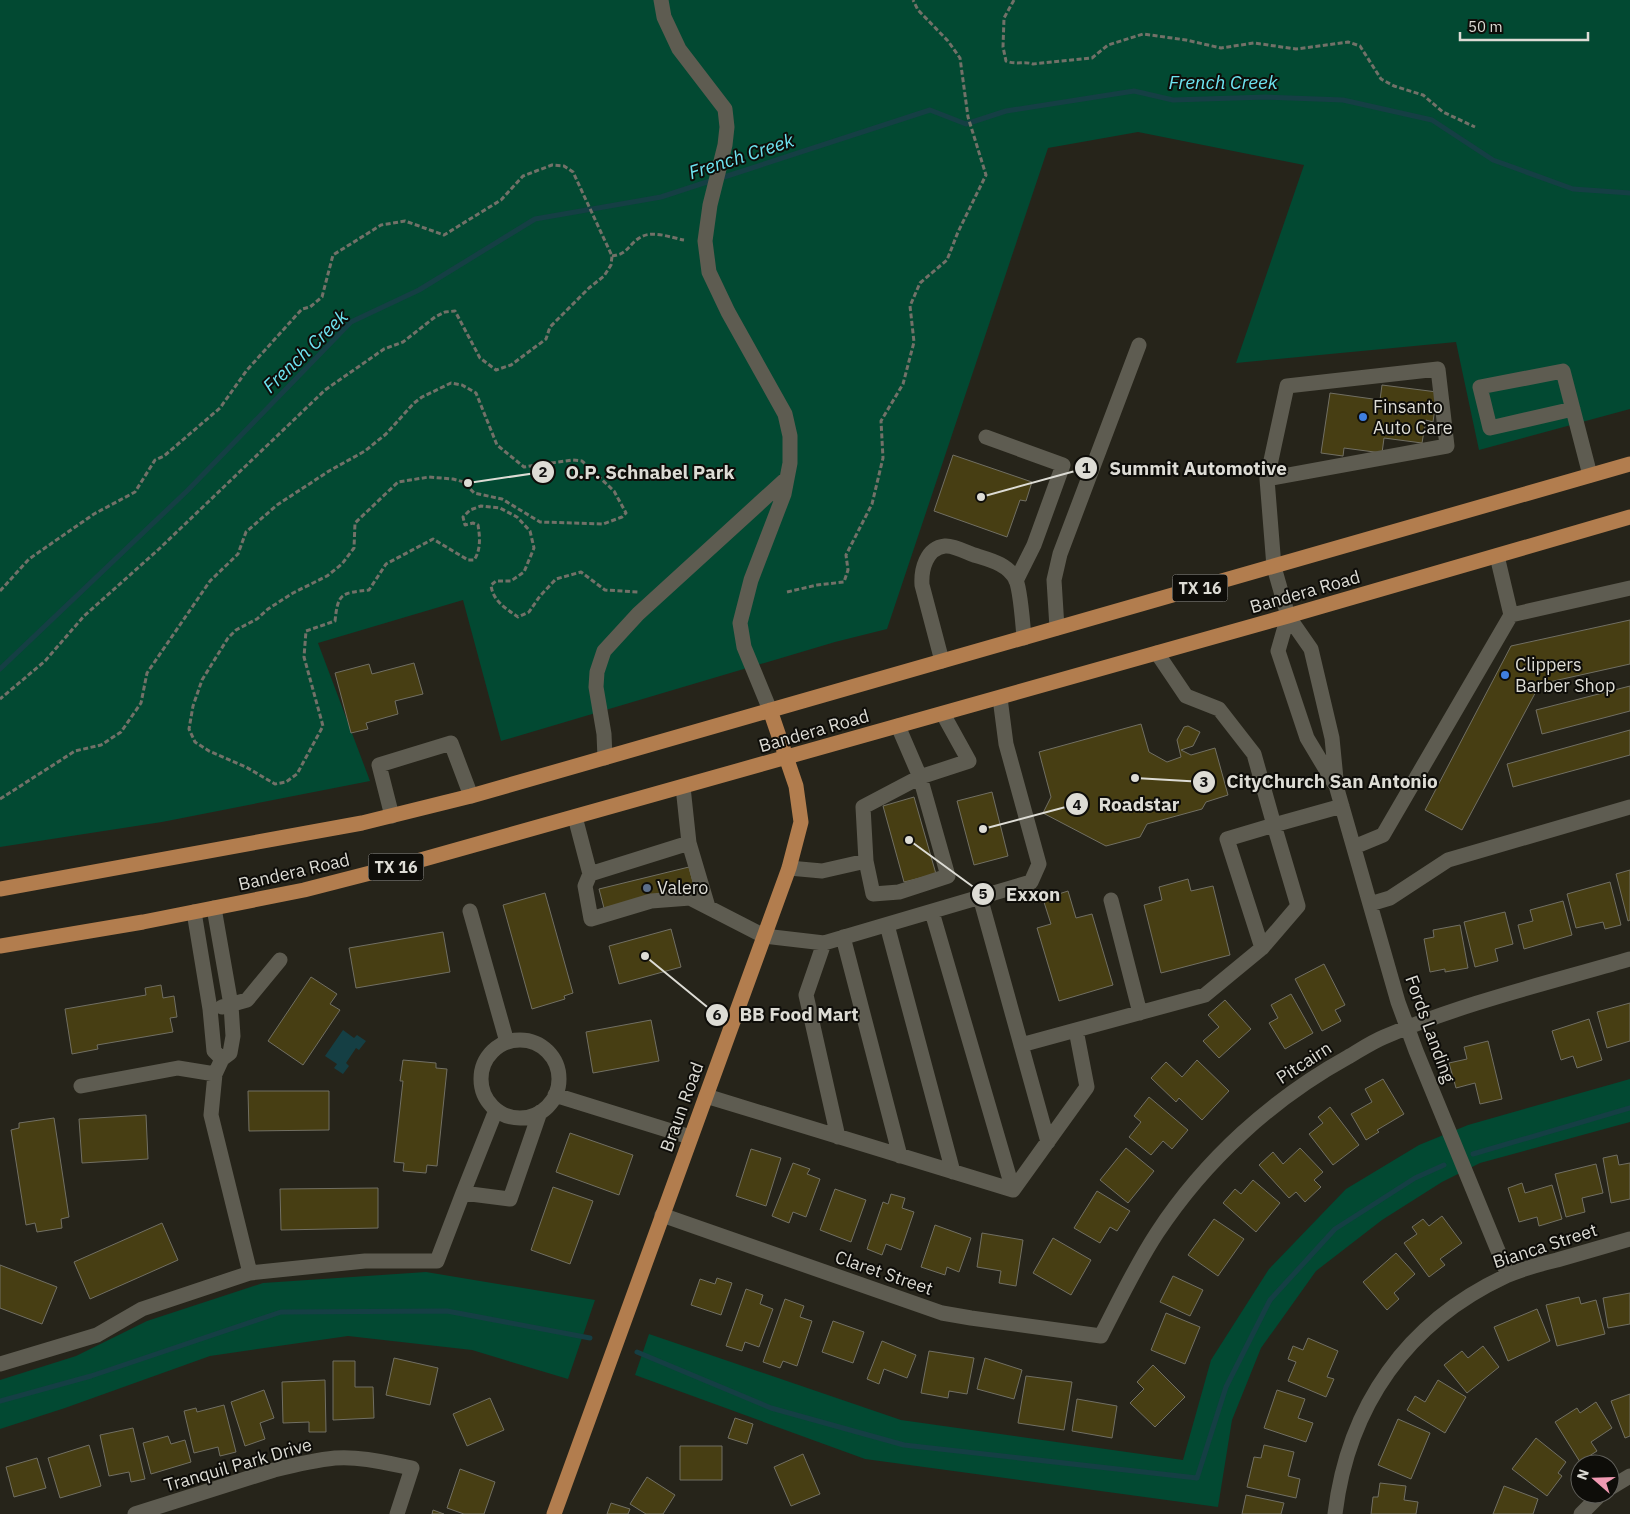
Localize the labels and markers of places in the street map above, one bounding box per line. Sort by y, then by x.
place label: Finsanto Auto Care [1373,395,1453,439]
marker: Finsanto Auto Care [1357,411,1369,423]
callout: Summit Automotive [1074,451,1296,485]
callout: O.P. Schnabel Park [531,455,744,489]
place label: Clippers Barber Shop [1515,653,1615,697]
marker: Clippers Barber Shop [1499,669,1511,681]
callout: CityChurch San Antonio [1191,765,1448,799]
callout: Roadstar [1064,787,1190,821]
place label: Valero [657,876,708,899]
callout: Exxon [970,877,1070,911]
marker: Valero [641,882,653,894]
callout: BB Food Mart [705,998,869,1032]

